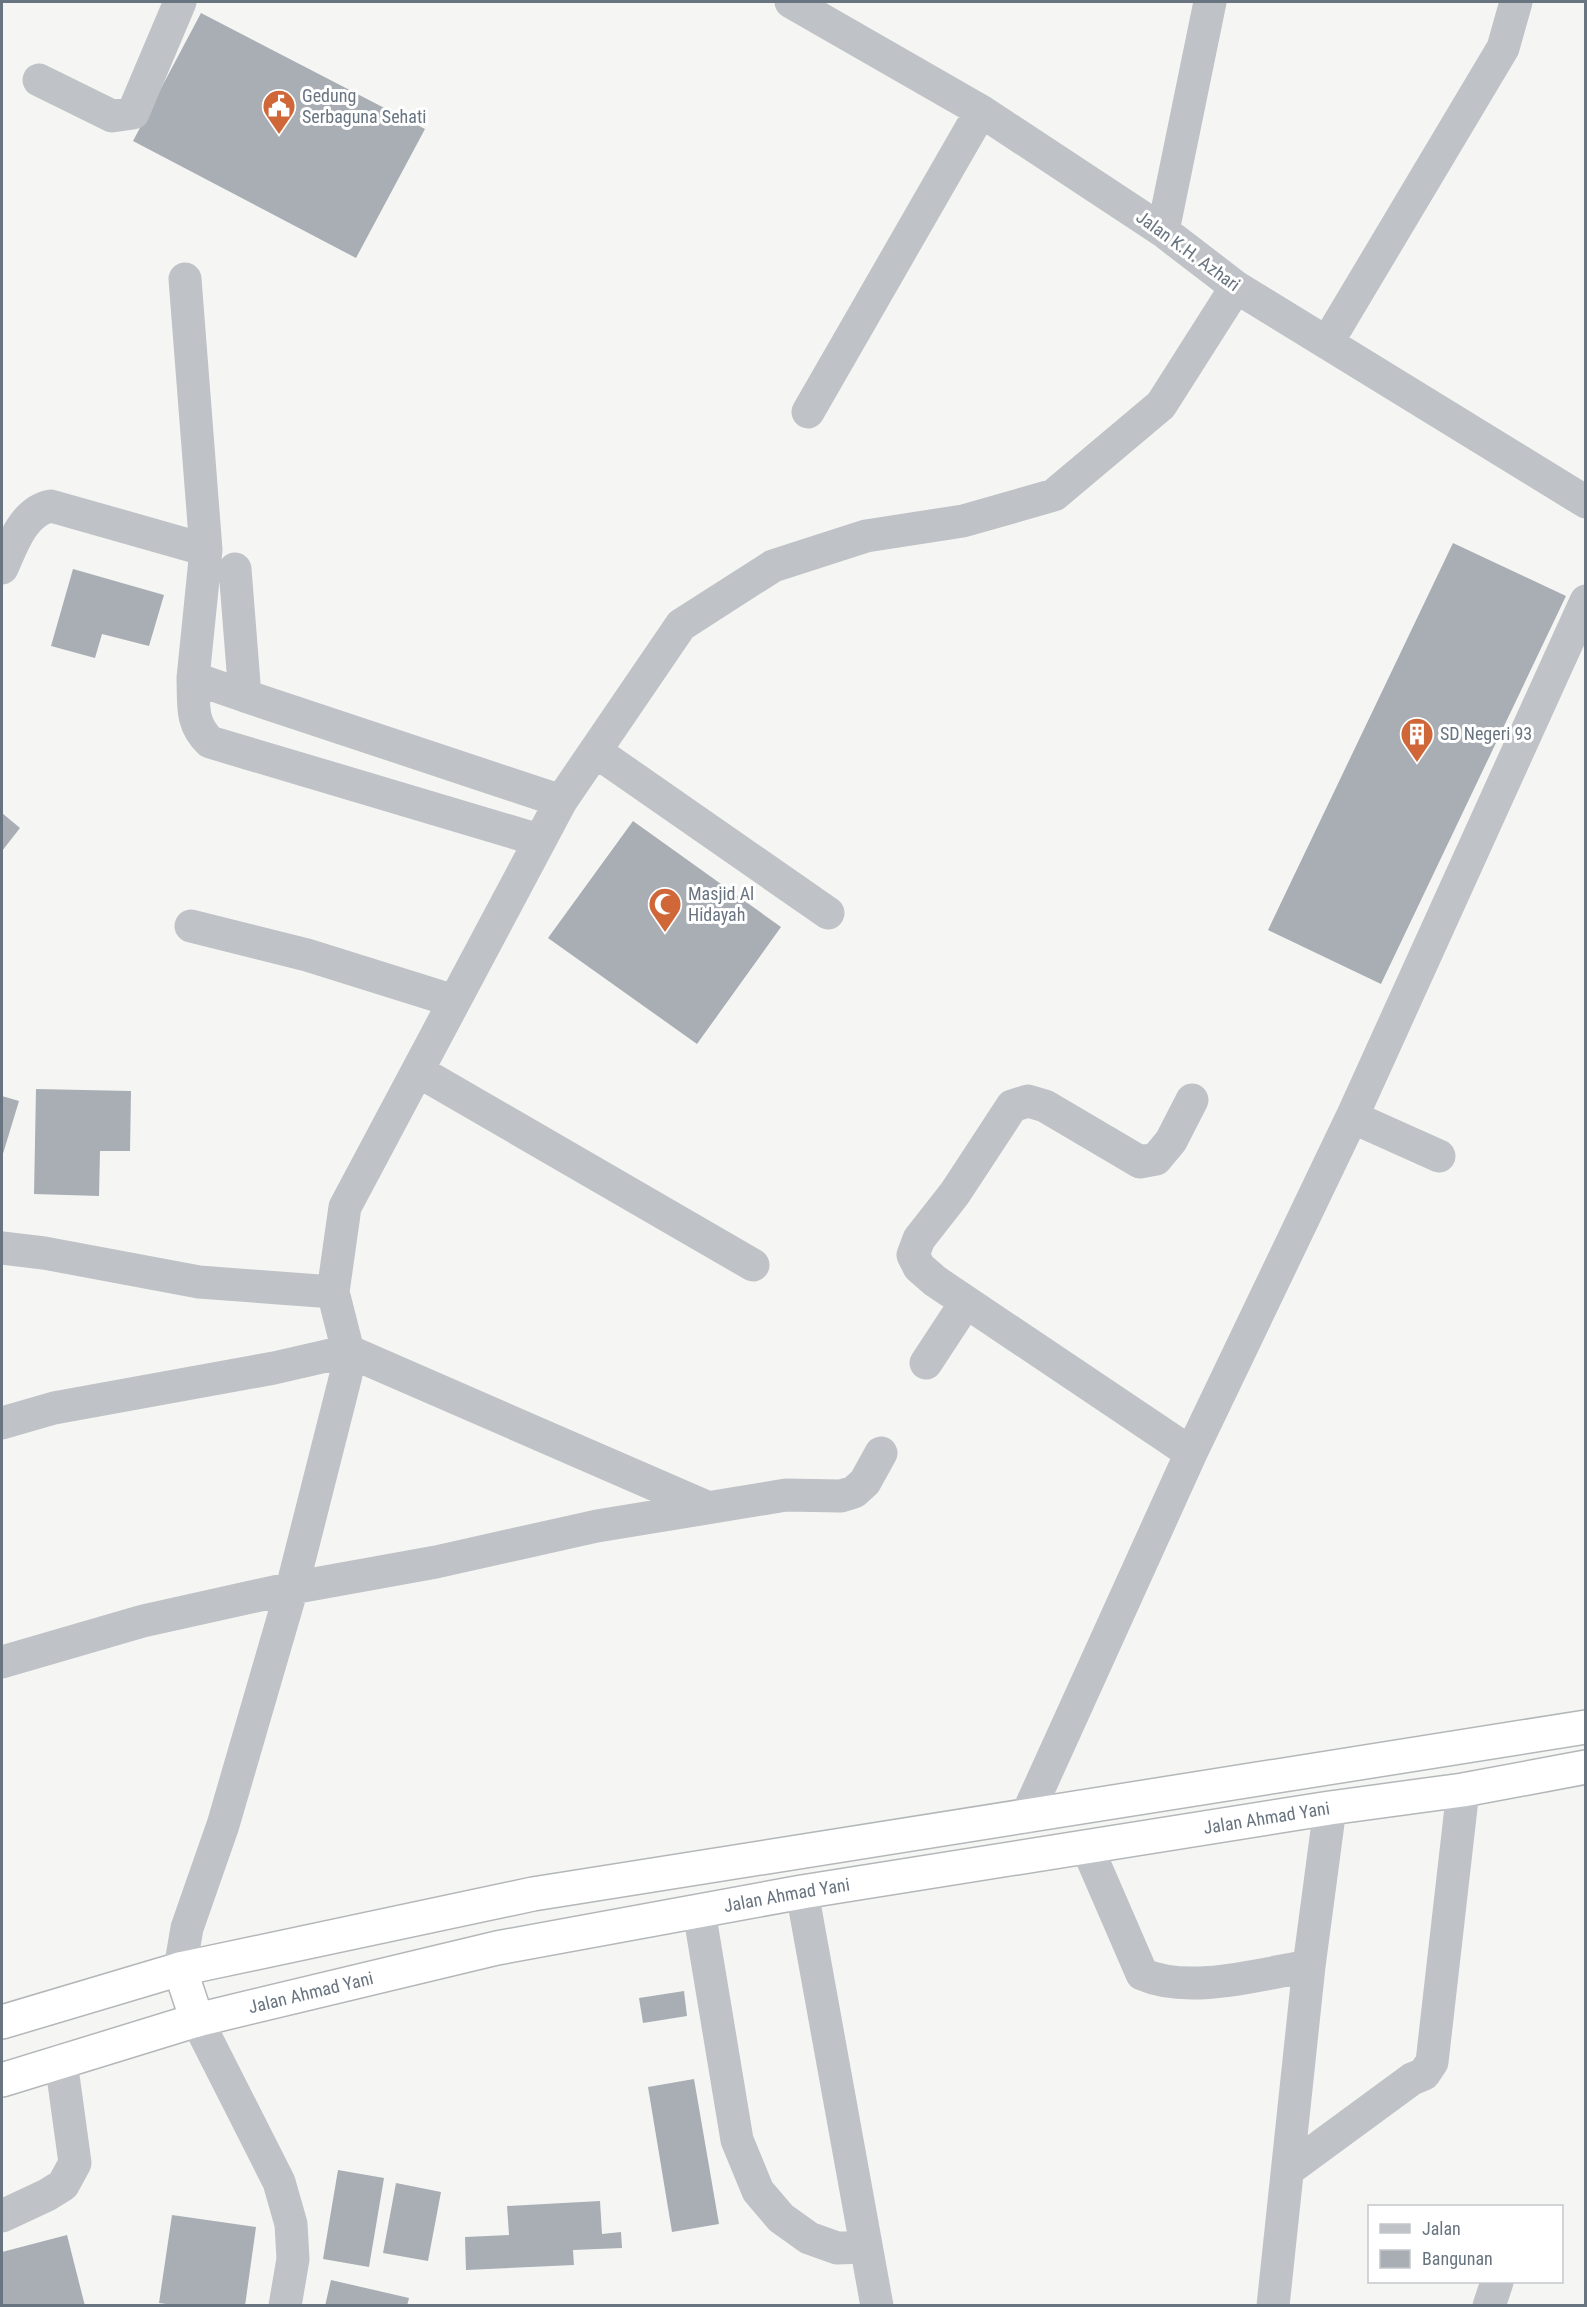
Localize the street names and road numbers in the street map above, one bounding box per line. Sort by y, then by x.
street label: Jalan K.H. Azhari [1132,206,1244,295]
street label: Jalan Ahmad Yani [1202,1797,1331,1838]
street label: Jalan Ahmad Yani [722,1874,851,1916]
street label: Jalan Ahmad Yani [246,1967,375,2017]

